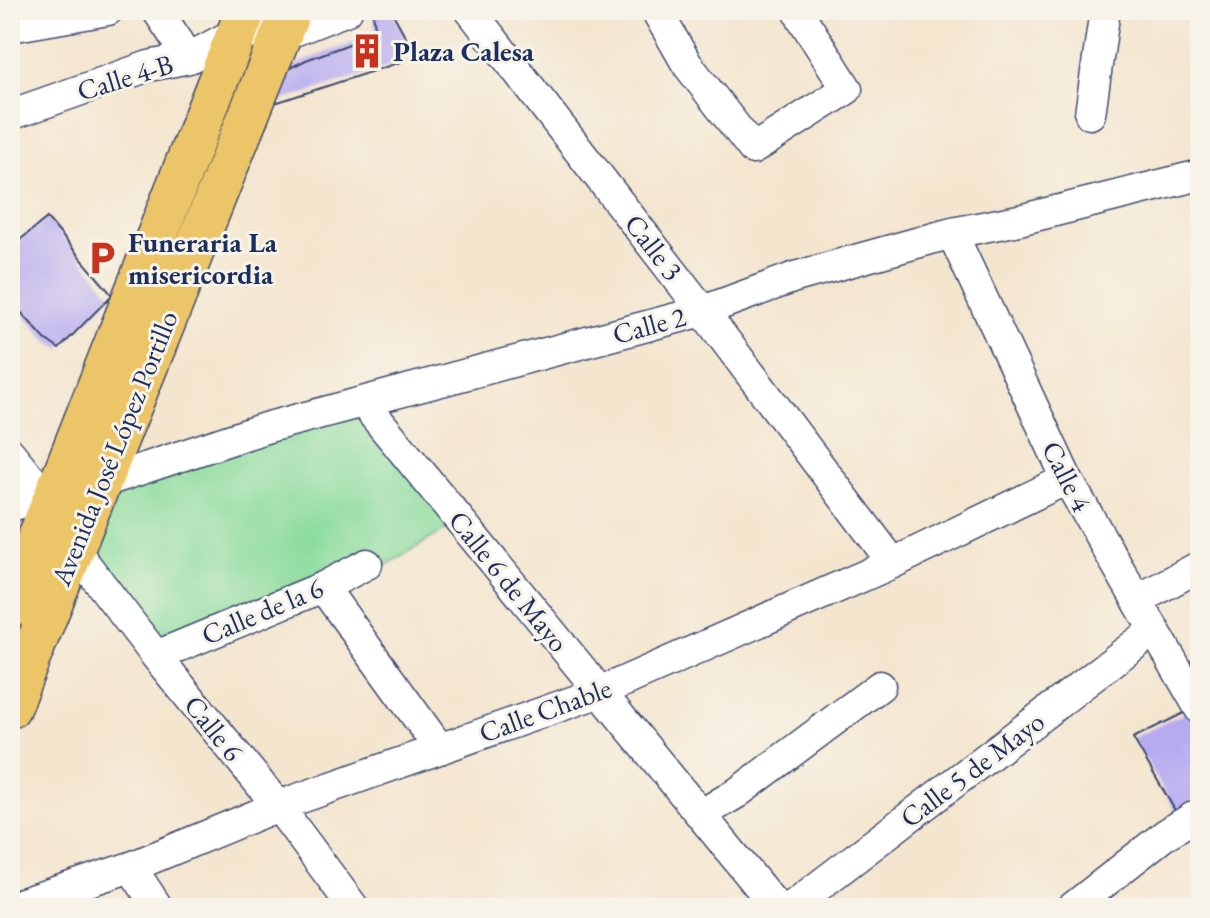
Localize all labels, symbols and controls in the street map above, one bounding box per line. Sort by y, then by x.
building icon: Plaza Calesa [348,32,386,70]
place label: Plaza Calesa [393,33,535,69]
street label: Calle 4-B [73,45,177,109]
street label: Calle 3 [617,207,691,287]
place label: Funeraria La misericordia [128,224,278,292]
parking icon: Funeraria La misericordia [83,239,121,277]
street label: Calle 2 [608,298,690,352]
street label: Avenida José López Portillo [42,305,186,592]
street label: Calle 4 [1034,435,1100,518]
street label: Calle 6 de Mayo [441,503,577,659]
street label: Calle de la 6 [196,569,328,653]
street label: Calle Chable [474,669,616,751]
street label: Calle 6 [177,688,251,768]
street label: Calle 5 de Mayo [893,703,1051,835]

